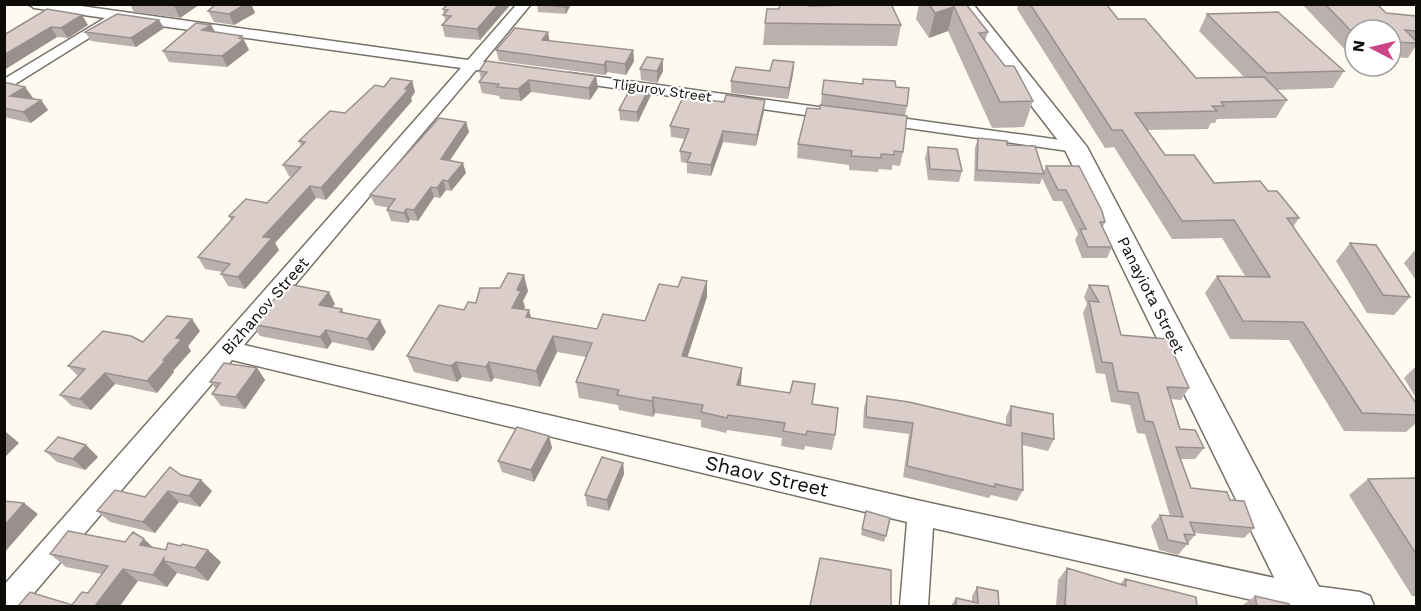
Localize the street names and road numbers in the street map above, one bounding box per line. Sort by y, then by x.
street label: Tligurov Street [611,75,713,105]
street label: Panayiota Street [1113,234,1189,357]
street label: Bizhanov Street [217,253,313,359]
street label: Shaov Street [703,450,831,502]

